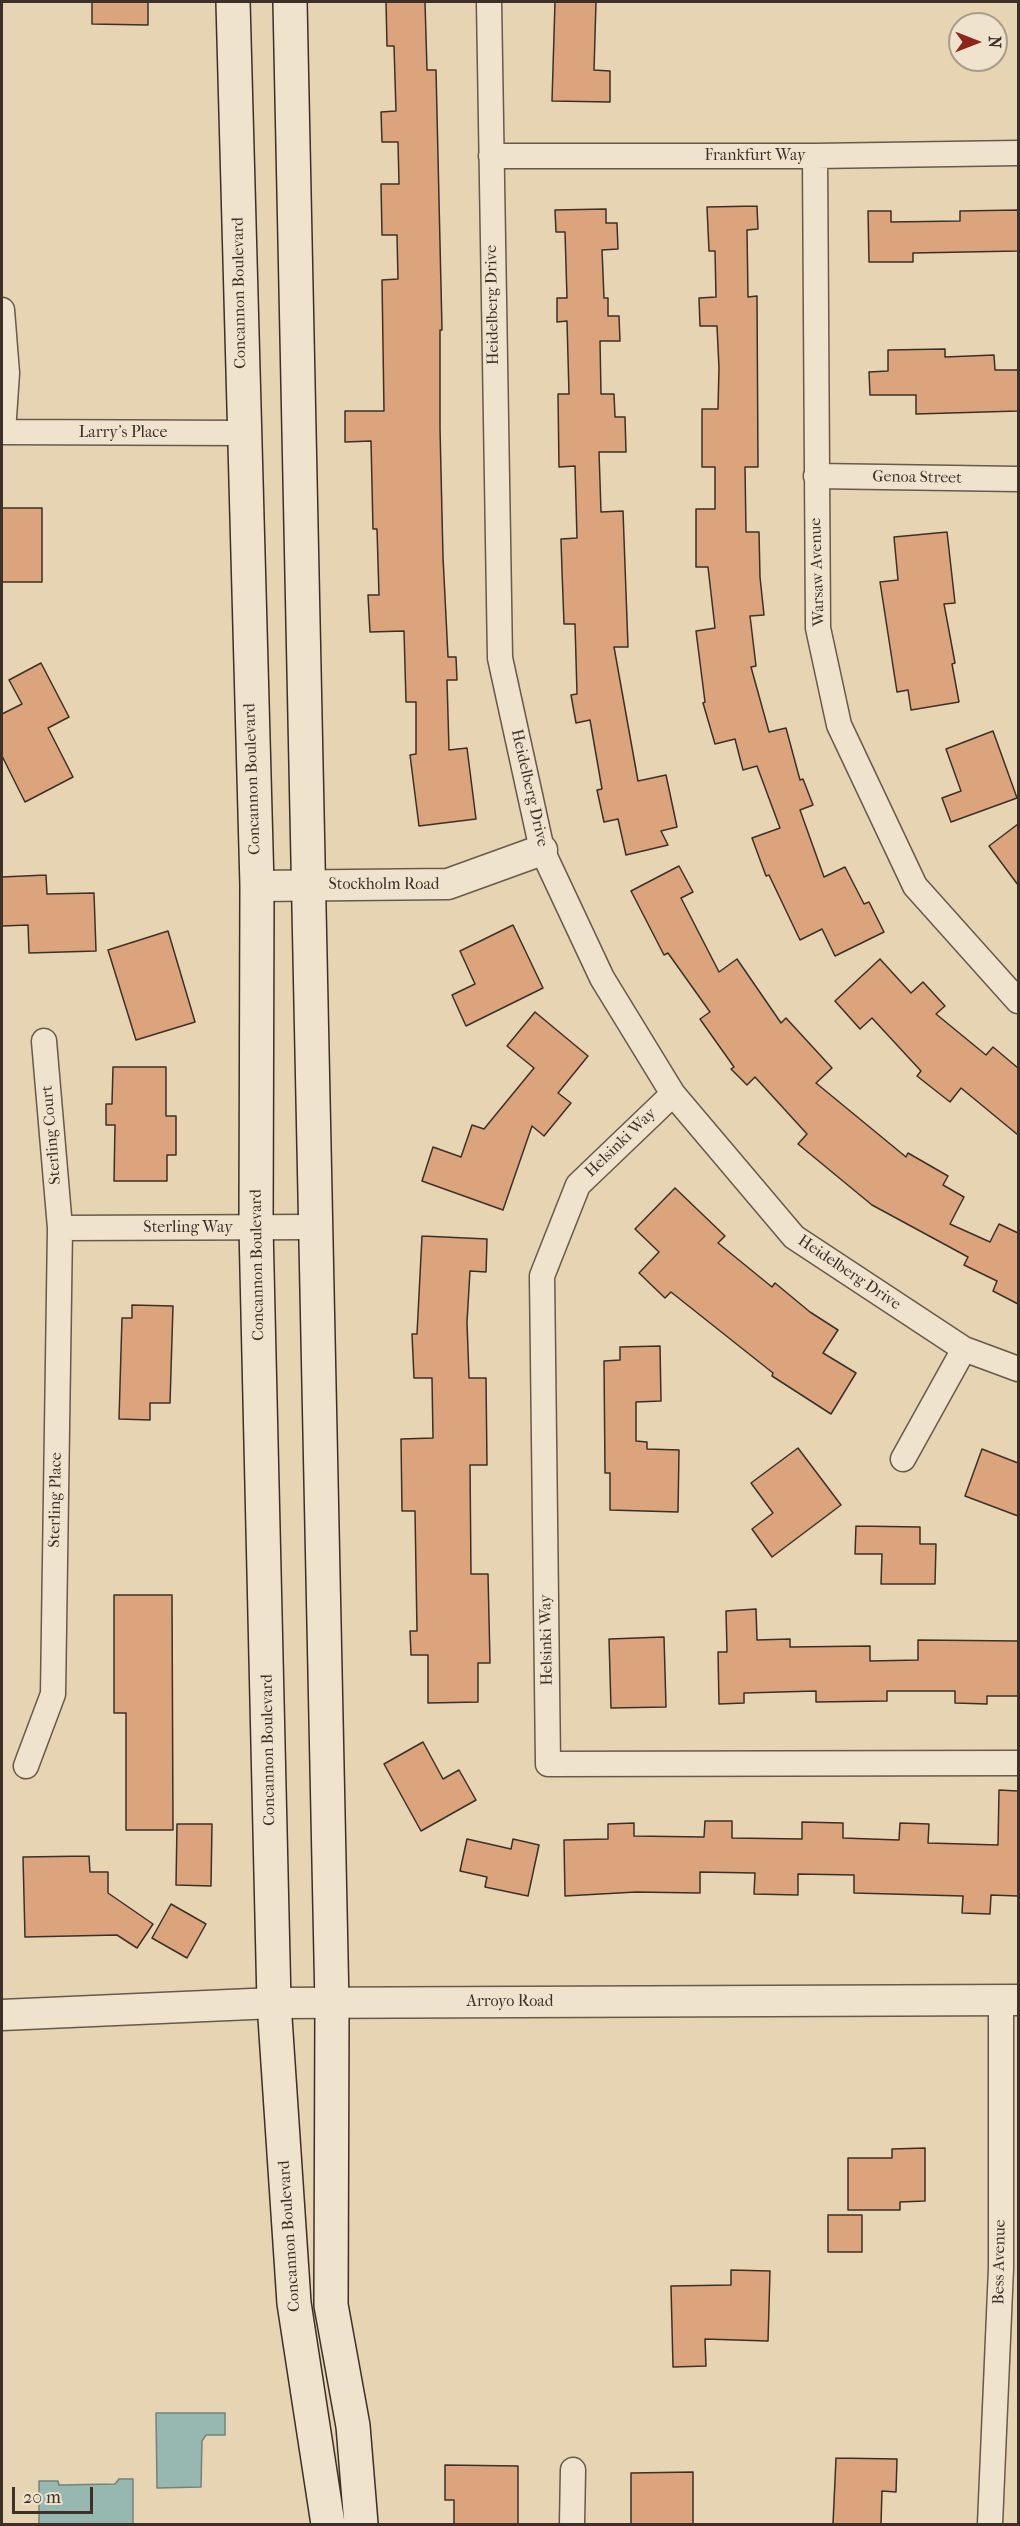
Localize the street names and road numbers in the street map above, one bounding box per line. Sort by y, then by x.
street label: Frankfurt Way [704,146,806,166]
street label: Concannon Boulevard [229,217,251,369]
street label: Heidelberg Drive [482,245,504,365]
street label: Larry's Place [79,423,167,443]
street label: Genoa Street [872,468,962,488]
street label: Warsaw Avenue [807,517,829,627]
street label: Concannon Boulevard [241,703,265,855]
street label: Heidelberg Drive [506,727,552,849]
street label: Stockholm Road [328,875,440,895]
street label: Sterling Court [38,1085,66,1185]
street label: Helsinki Way [581,1104,661,1182]
street label: Concannon Boulevard [247,1189,269,1341]
street label: Sterling Way [143,1218,233,1238]
street label: Heidelberg Drive [794,1231,904,1315]
street label: Sterling Place [46,1452,66,1548]
street label: Helsinki Way [537,1594,557,1686]
street label: Concannon Boulevard [258,1674,280,1826]
street label: Arroyo Road [467,1992,553,2012]
street label: Concannon Boulevard [275,2160,305,2312]
street label: Bess Avenue [990,2219,1010,2305]

